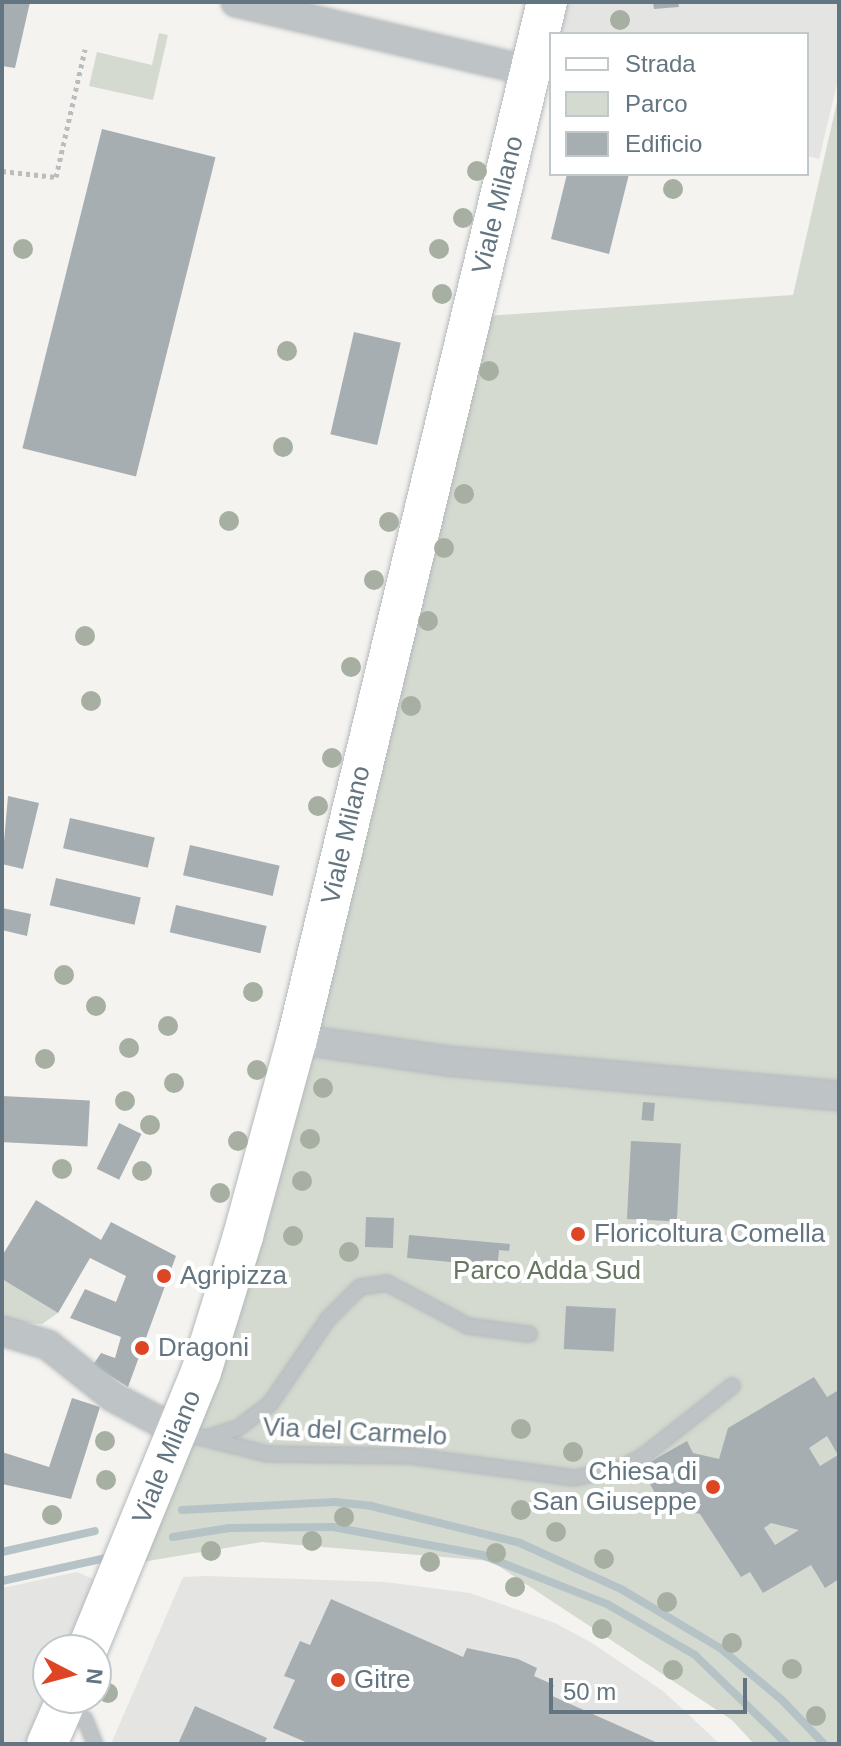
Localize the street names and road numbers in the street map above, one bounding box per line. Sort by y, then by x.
street label: Viale Milano [466,133,530,277]
street label: Viale Milano [315,763,377,907]
street label: Viale Milano [126,1386,208,1528]
street label: Via del Carmelo [262,1412,448,1452]

